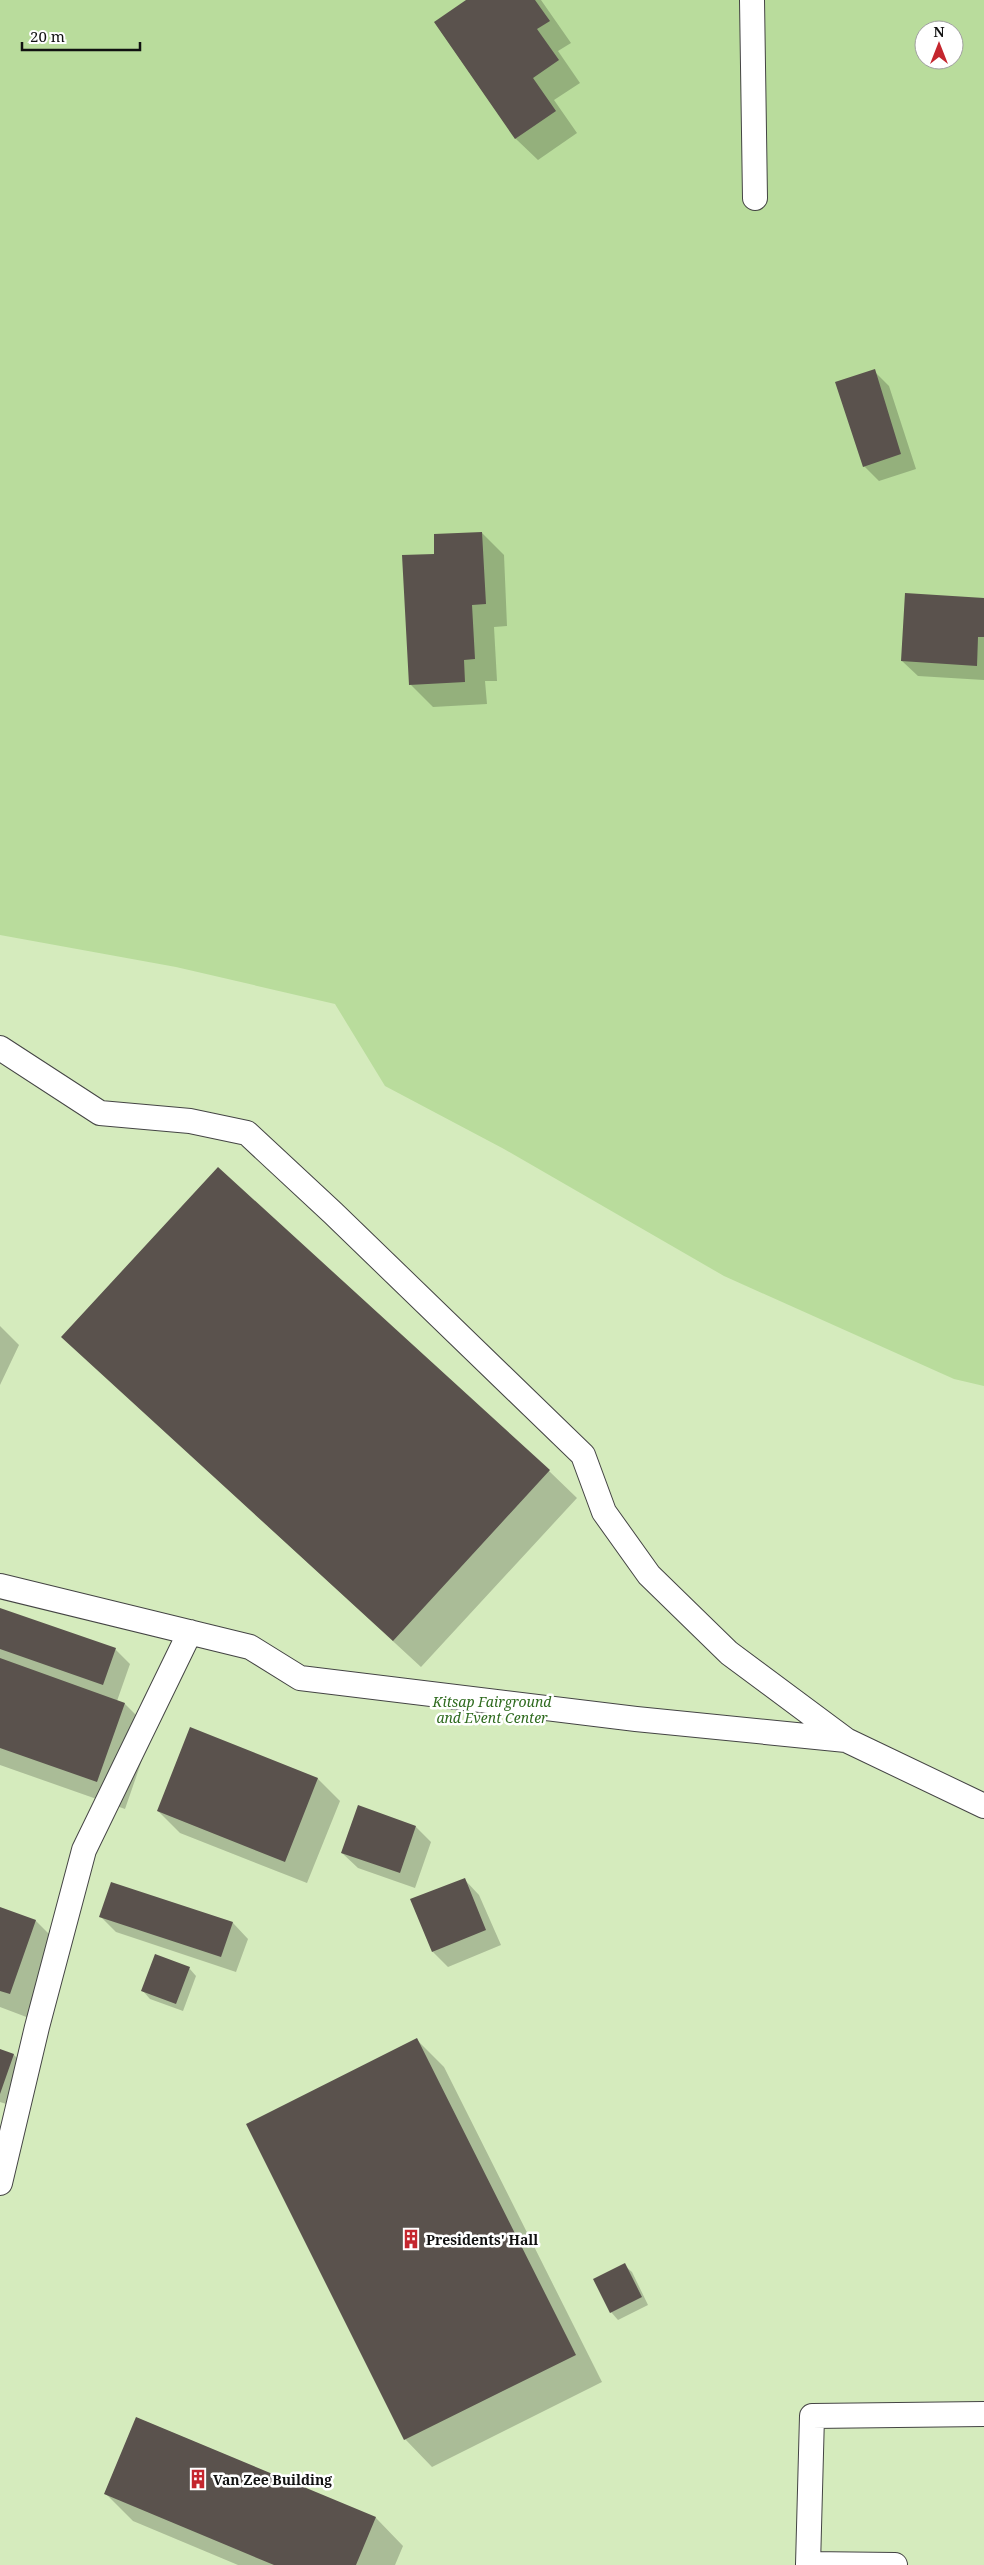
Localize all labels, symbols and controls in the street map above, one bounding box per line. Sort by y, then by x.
scale bar [22,20,140,52]
north arrow [914,20,964,70]
text: N [933,22,945,41]
text: 20 m [30,26,65,46]
park label: Kitsap Fairground and Event Center [432,1692,552,1727]
building icon: Presidents' Hall [400,2228,422,2250]
place label: Presidents' Hall [426,2230,538,2249]
building icon: Van Zee Building [187,2468,209,2490]
place label: Van Zee Building [213,2470,332,2489]

